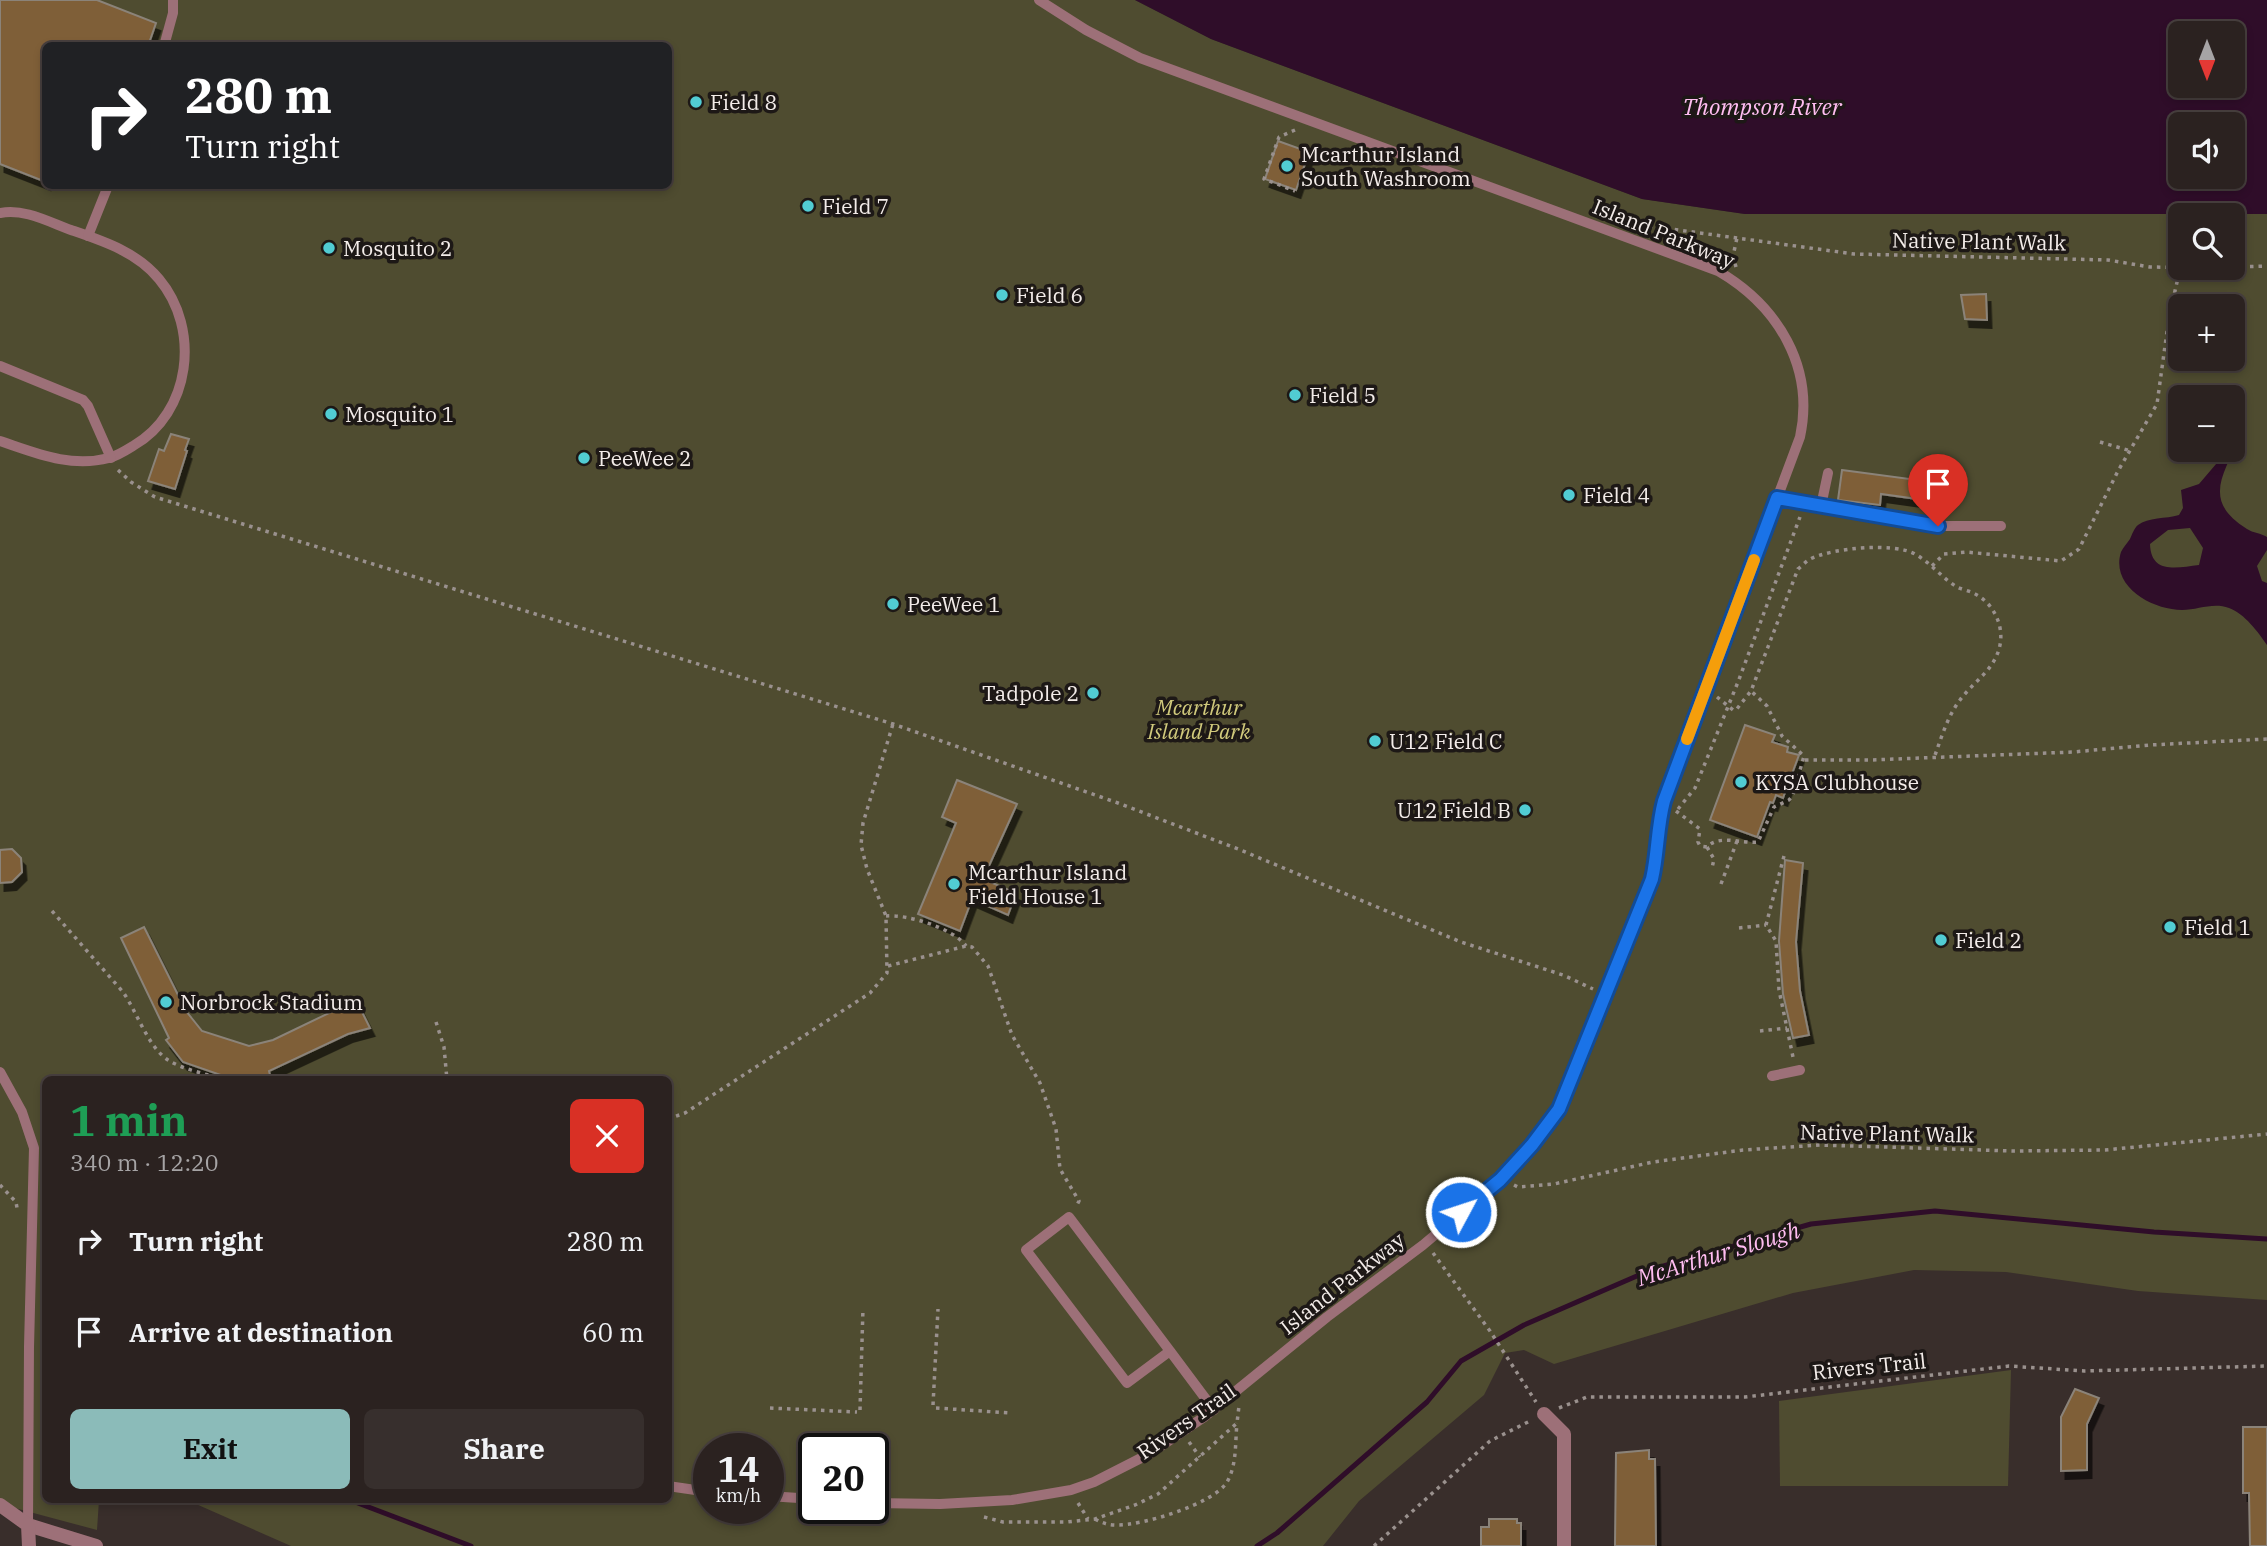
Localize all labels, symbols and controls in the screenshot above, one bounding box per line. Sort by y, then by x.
north arrow [2168,21,2245,98]
map controls [2168,21,2245,462]
text: 280 m [185,63,332,126]
icon: right [70,70,161,161]
place label: Field 8 [710,88,777,116]
water label: Thompson River [1682,91,1843,121]
marker: Field 8 [688,94,704,110]
button: sound [2168,112,2245,189]
text: Turn right [185,125,340,167]
place label: Mcarthur Island South Washroom [1301,140,1471,192]
marker: Mcarthur Island South Washroom [1279,158,1295,174]
place label: Field 7 [822,192,889,220]
street label: Island Parkway [1589,192,1740,275]
marker: Field 7 [800,198,816,214]
button: search [2168,203,2245,280]
street label: Native Plant Walk [1892,225,2067,257]
place label: Mosquito 2 [343,234,452,262]
marker: Mosquito 2 [321,240,337,256]
place label: Field 6 [1016,281,1083,309]
marker: Field 6 [994,287,1010,303]
button: + [2168,294,2245,371]
place label: Field 5 [1309,381,1376,409]
button: − [2168,385,2245,462]
marker: Field 5 [1287,387,1303,403]
place label: Mosquito 1 [345,400,454,428]
marker: Mosquito 1 [323,406,339,422]
place label: PeeWee 2 [598,444,692,472]
marker: PeeWee 2 [576,450,592,466]
pin [1908,454,1968,526]
icon: arrive [1919,465,1957,503]
place label: Field 4 [1583,481,1650,509]
marker: Field 4 [1561,487,1577,503]
place label: PeeWee 1 [907,590,1001,618]
marker: PeeWee 1 [885,596,901,612]
place label: Tadpole 2 [982,679,1079,707]
marker: Tadpole 2 [1085,685,1101,701]
park label: Mcarthur Island Park [1146,693,1251,745]
place label: U12 Field C [1389,727,1503,755]
marker: U12 Field C [1367,733,1383,749]
place label: KYSA Clubhouse [1755,768,1919,796]
marker: KYSA Clubhouse [1733,774,1749,790]
place label: U12 Field B [1397,796,1511,824]
marker: U12 Field B [1517,802,1533,818]
place label: Mcarthur Island Field House 1 [968,858,1127,910]
marker: Mcarthur Island Field House 1 [946,876,962,892]
place label: Field 1 [2184,913,2251,941]
marker: Field 1 [2162,919,2178,935]
place label: Field 2 [1955,926,2022,954]
marker: Field 2 [1933,932,1949,948]
place label: Norbrock Stadium [180,988,363,1016]
marker: Norbrock Stadium [158,994,174,1010]
text: 1 min [70,1093,188,1148]
button: close [570,1099,644,1173]
street label: Native Plant Walk [1800,1117,1975,1149]
text: 340 m · 12:20 [70,1147,219,1177]
position arrow [1424,1175,1498,1249]
water label: McArthur Slough [1632,1214,1803,1292]
icon: right [70,1222,108,1260]
text: Turn right [129,1224,263,1258]
text: 280 m [566,1224,644,1258]
street label: Island Parkway [1274,1225,1411,1340]
icon: arrive [70,1313,108,1351]
text: Arrive at destination [129,1315,393,1349]
text: 60 m [582,1315,644,1349]
street label: Rivers Trail [1811,1346,1927,1386]
street label: Rivers Trail [1131,1377,1241,1465]
button: Exit [70,1409,350,1489]
button: Share [364,1409,644,1489]
speed limit sign: 20 [798,1433,889,1524]
text: 14 [717,1446,760,1492]
text: km/h [716,1484,761,1507]

